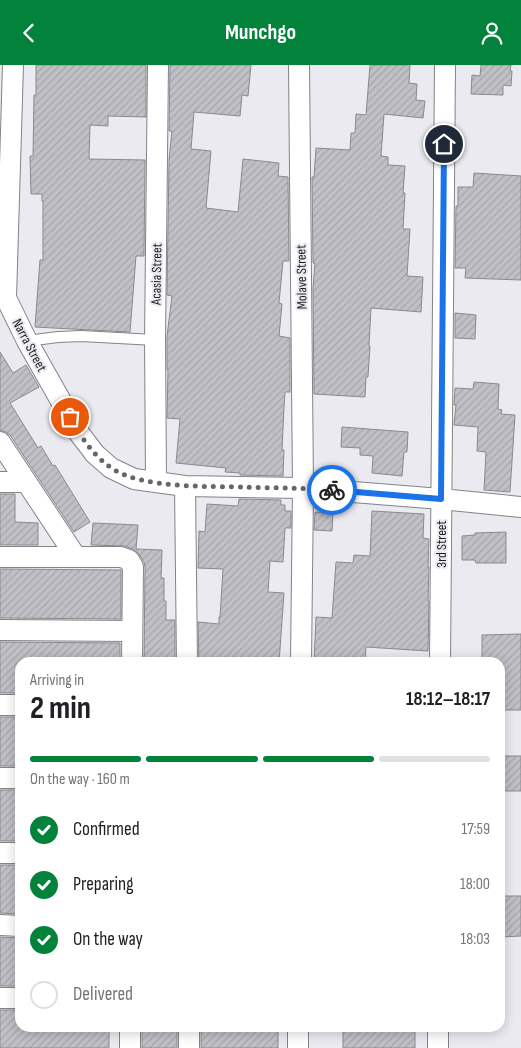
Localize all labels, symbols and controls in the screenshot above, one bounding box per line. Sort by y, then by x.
icon: back [15,19,43,47]
text: Munchgo [225,19,296,46]
icon: person [478,19,506,47]
pin [423,123,465,165]
icon: home [430,130,458,158]
street label: Acasia Street [147,243,166,306]
street label: Molave Street [292,244,311,310]
street label: Narra Street [9,316,51,375]
pin [49,396,91,438]
icon: bag [56,403,84,431]
courier [307,465,357,515]
icon: bike [318,476,346,504]
street label: 3rd Street [433,520,450,568]
text: Arriving in [30,671,84,690]
text: 18:12–18:17 [406,688,490,711]
text: 2 min [30,689,91,728]
text: On the way · 160 m [30,770,130,789]
icon: check [30,816,58,844]
text: Confirmed [73,818,140,841]
text: 17:59 [462,820,490,839]
icon: check [30,871,58,899]
text: Preparing [73,873,134,896]
text: 18:00 [460,875,490,894]
icon: check [30,926,58,954]
text: On the way [73,928,143,951]
text: 18:03 [461,930,490,949]
text: Delivered [73,983,133,1006]

